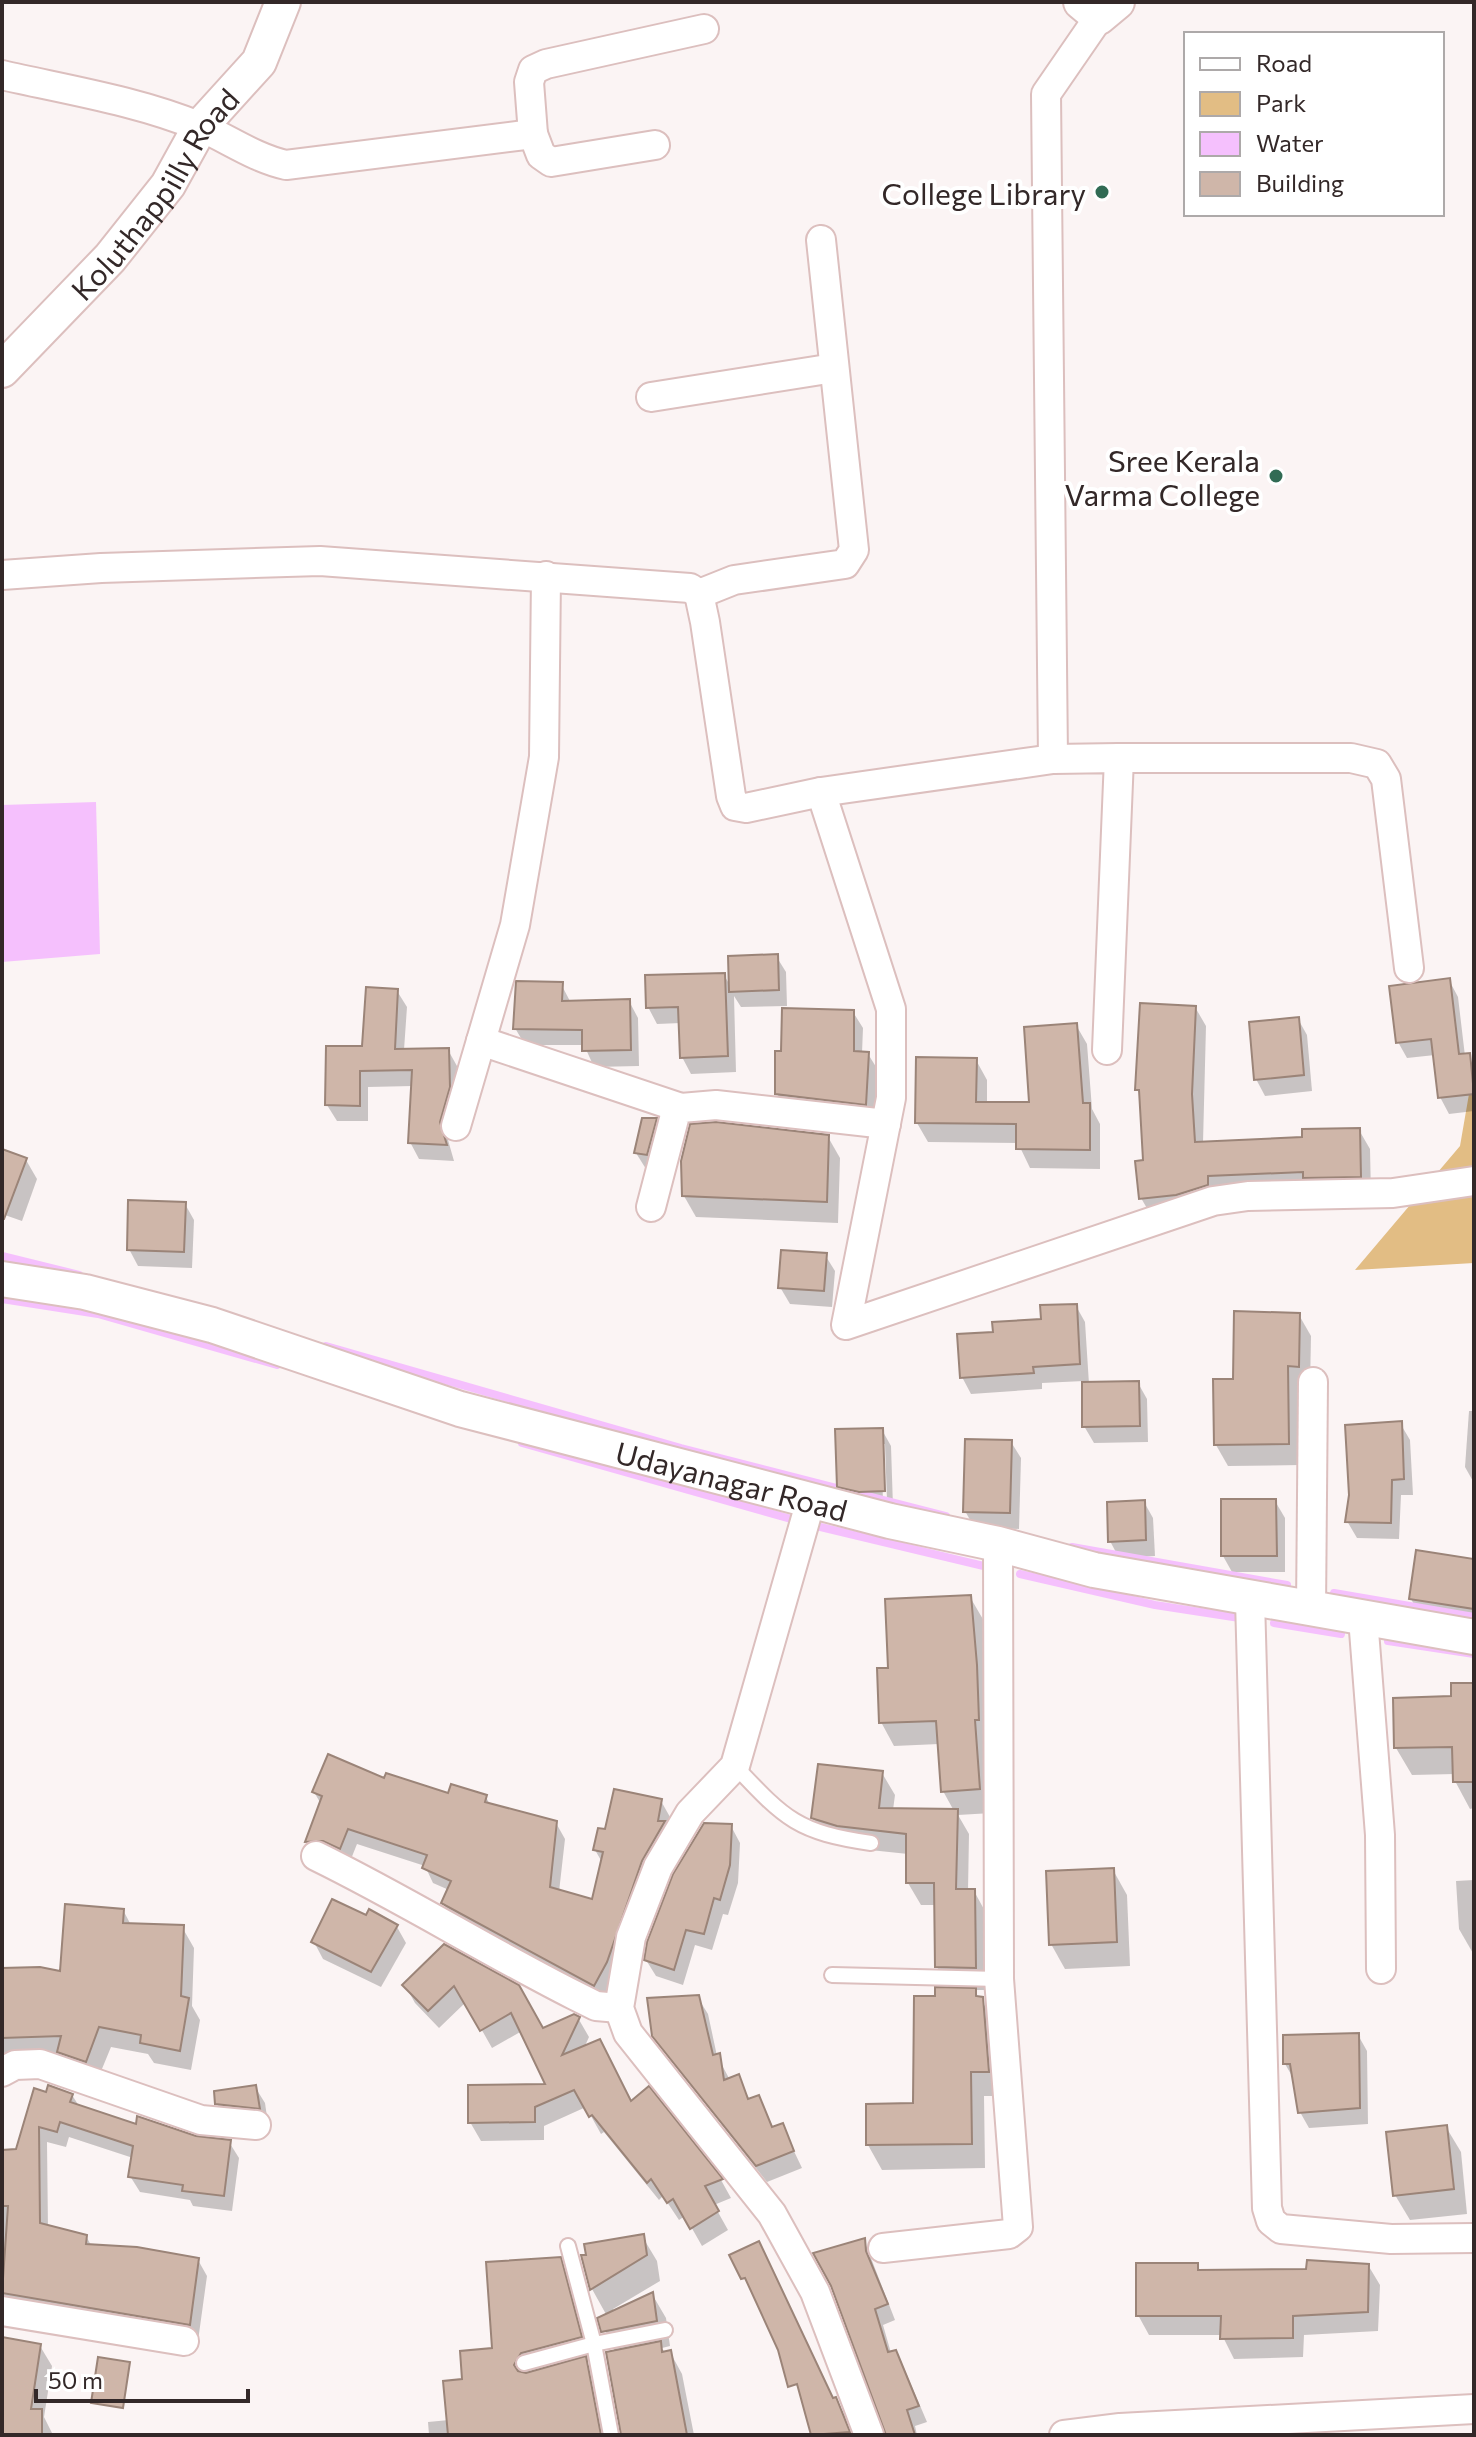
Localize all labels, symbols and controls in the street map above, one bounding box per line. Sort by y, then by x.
legend [1184,32,1444,216]
text: Road [1256,48,1312,77]
street label: Koluthappilly Road [62,80,245,307]
text: Park [1256,88,1306,117]
text: Water [1256,128,1324,157]
text: Building [1256,168,1344,197]
place label: College Library [881,174,1086,211]
marker: College Library [1093,183,1111,201]
place label: Sree Kerala Varma College [1064,441,1260,512]
marker: Sree Kerala Varma College [1267,467,1285,485]
street label: Udayanagar Road [612,1432,852,1528]
scale bar [36,2353,248,2403]
text: 50 m [48,2365,103,2394]

